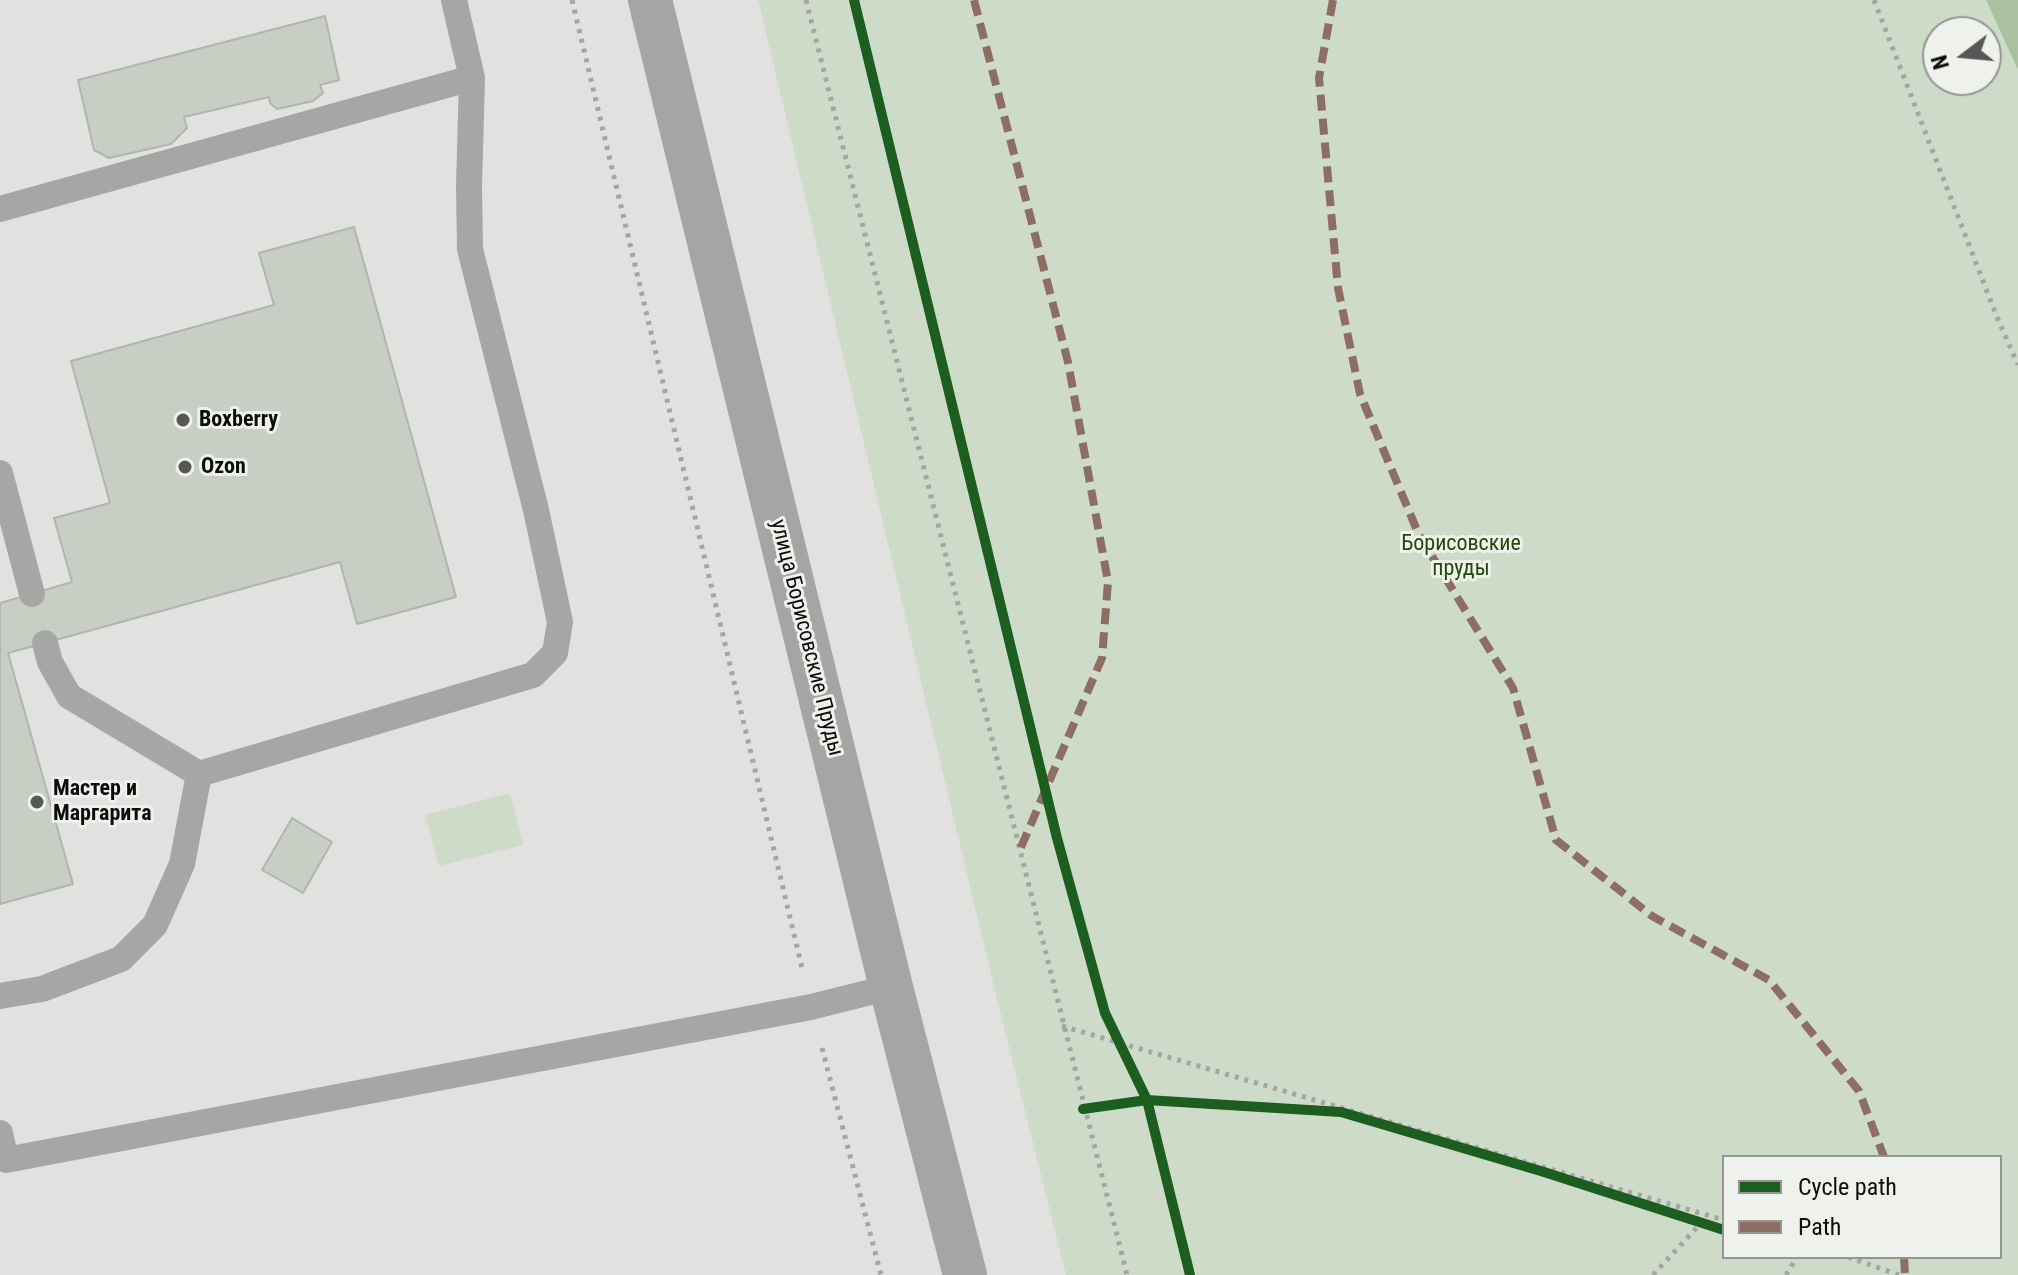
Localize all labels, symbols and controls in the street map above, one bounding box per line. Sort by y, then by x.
north arrow [1922,16,2002,96]
text: N [1926,52,1954,72]
place label: Boxberry [199,407,278,433]
marker: Boxberry [174,411,192,429]
place label: Ozon [201,454,246,480]
marker: Ozon [176,458,194,476]
street label: улица Борисовские Пруды [764,517,848,759]
park label: Борисовские пруды [1401,531,1521,582]
place label: Мастер и Маргарита [53,776,152,828]
marker: Мастер и Маргарита [28,793,46,811]
legend [1722,1155,2002,1259]
text: Cycle path [1798,1173,1897,1201]
text: Path [1798,1213,1841,1241]

